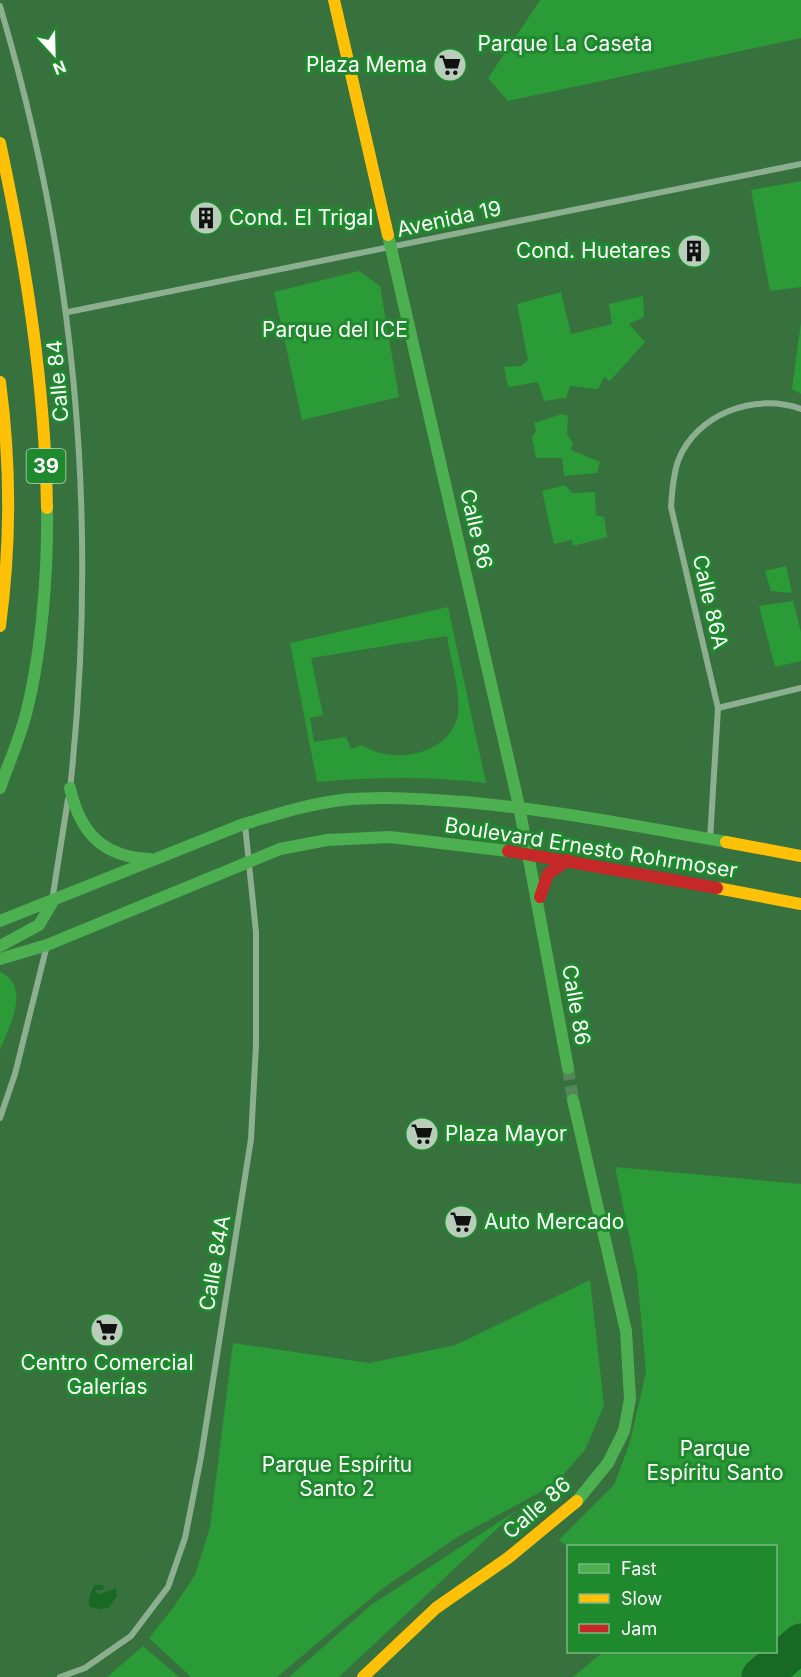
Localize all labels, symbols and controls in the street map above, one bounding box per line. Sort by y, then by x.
north arrow [24,24,84,84]
park label: Parque La Caseta [478,31,652,56]
supermarket icon: Plaza Mema [432,47,468,83]
place label: Plaza Mema [306,52,427,77]
text: N [50,56,69,79]
street label: Avenida 19 [394,195,503,242]
building icon: Cond. El Trigal [188,200,224,236]
place label: Cond. El Trigal [229,205,373,230]
building icon: Cond. Huetares [676,233,712,269]
place label: Cond. Huetares [516,238,671,263]
park label: Parque del ICE [262,317,408,342]
street label: Calle 84 [41,339,74,423]
road number: 39 [26,449,66,483]
street label: Calle 86 [455,486,498,571]
street label: Calle 86A [688,552,733,651]
street label: Boulevard Ernesto Rohrmoser [443,812,739,883]
street label: Calle 86 [557,963,596,1047]
supermarket icon: Plaza Mayor [404,1116,440,1152]
place label: Plaza Mayor [445,1121,567,1146]
supermarket icon: Auto Mercado [443,1204,479,1240]
place label: Auto Mercado [484,1209,624,1234]
street label: Calle 84A [194,1213,235,1313]
supermarket icon: Centro Comercial Galerías [89,1312,125,1348]
place label: Centro Comercial Galerías [20,1350,194,1399]
park label: Parque Espíritu Santo [646,1436,784,1485]
park label: Parque Espíritu Santo 2 [262,1452,412,1501]
street label: Calle 86 [498,1471,576,1544]
legend [567,1545,777,1653]
text: Fast [621,1558,657,1579]
text: Slow [621,1588,662,1609]
text: Jam [621,1618,657,1639]

